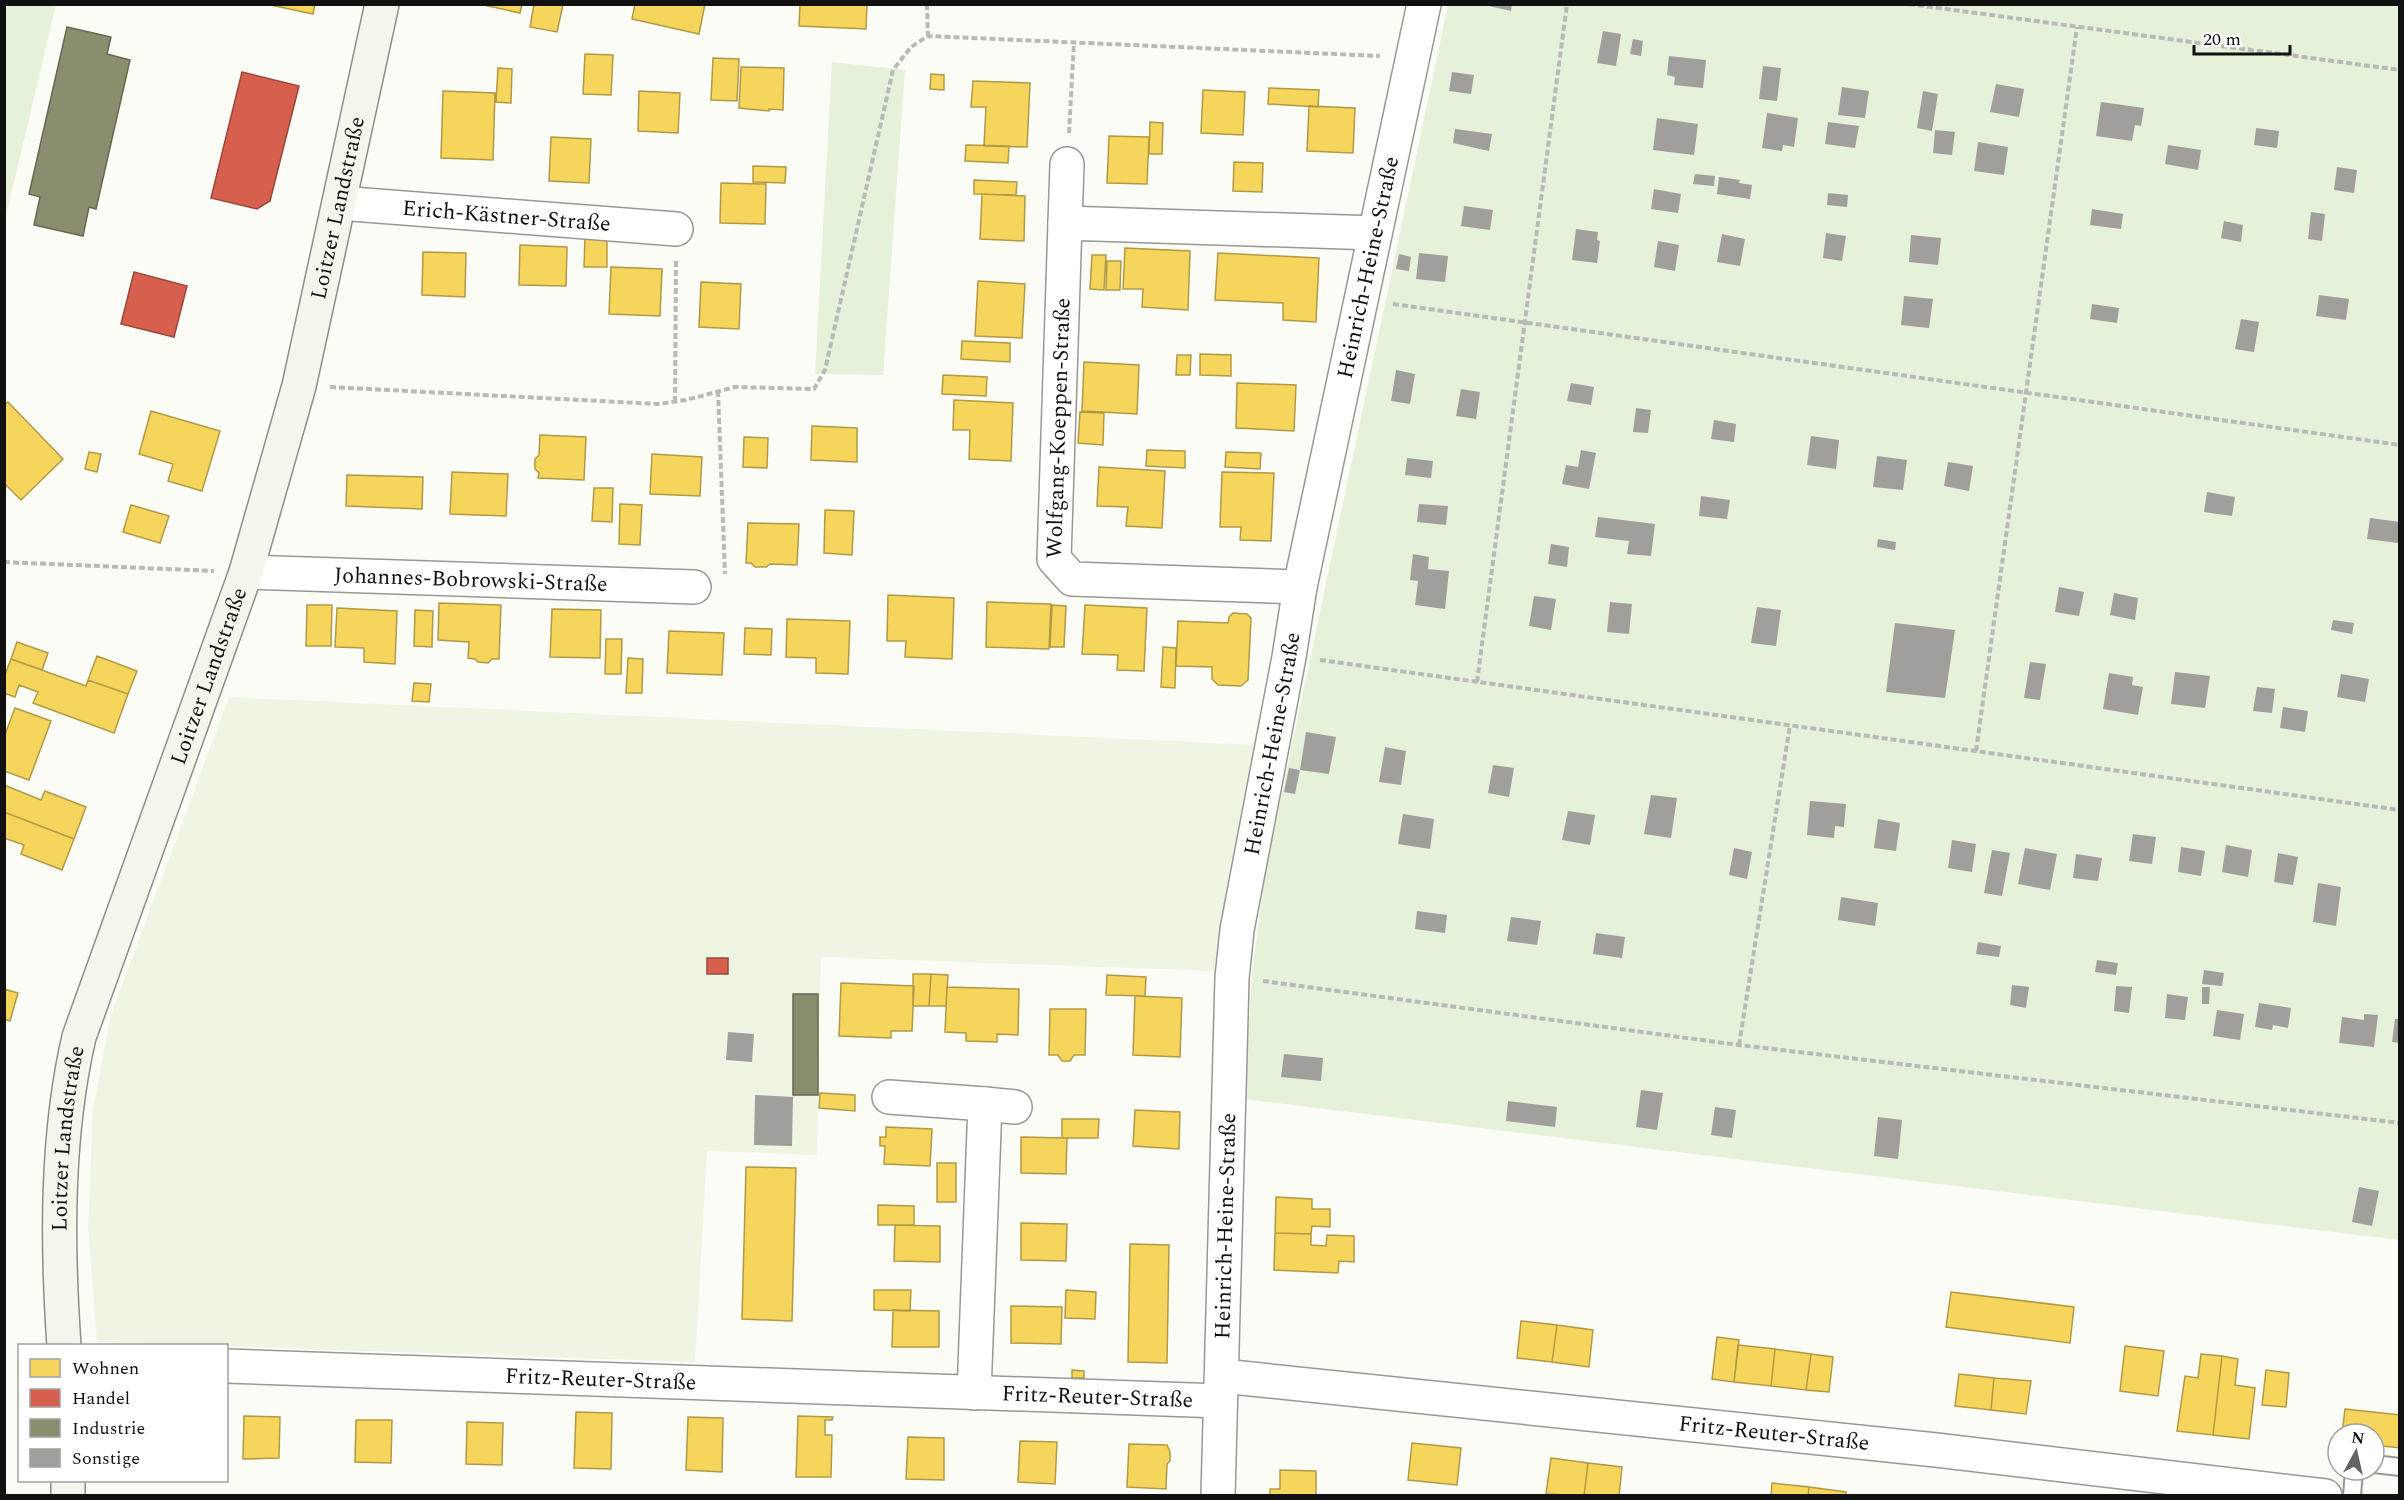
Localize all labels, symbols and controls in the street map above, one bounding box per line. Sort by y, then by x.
scale bar [2194,18,2290,56]
text: 20 m [2203,26,2241,53]
street label: Loitzer Landstraße [302,113,374,303]
street label: Heinrich-Heine-Straße [1328,153,1408,382]
street label: Erich-Kästner-Straße [401,191,612,240]
street label: Wolfgang-Koeppen-Straße [1038,297,1079,559]
street label: Johannes-Bobrowski-Straße [334,558,608,601]
street label: Loitzer Landstraße [162,583,256,769]
street label: Heinrich-Heine-Straße [1235,630,1309,858]
street label: Loitzer Landstraße [43,1043,93,1231]
street label: Heinrich-Heine-Straße [1206,1113,1245,1340]
legend [18,1344,228,1482]
text: Wohnen [72,1355,139,1382]
street label: Fritz-Reuter-Straße [504,1359,697,1399]
street label: Fritz-Reuter-Straße [1001,1377,1194,1417]
text: Handel [72,1385,130,1412]
street label: Fritz-Reuter-Straße [1677,1407,1871,1459]
text: Industrie [72,1415,145,1442]
north arrow [2326,1422,2386,1482]
text: N [2350,1425,2366,1451]
text: Sonstige [72,1445,140,1472]

